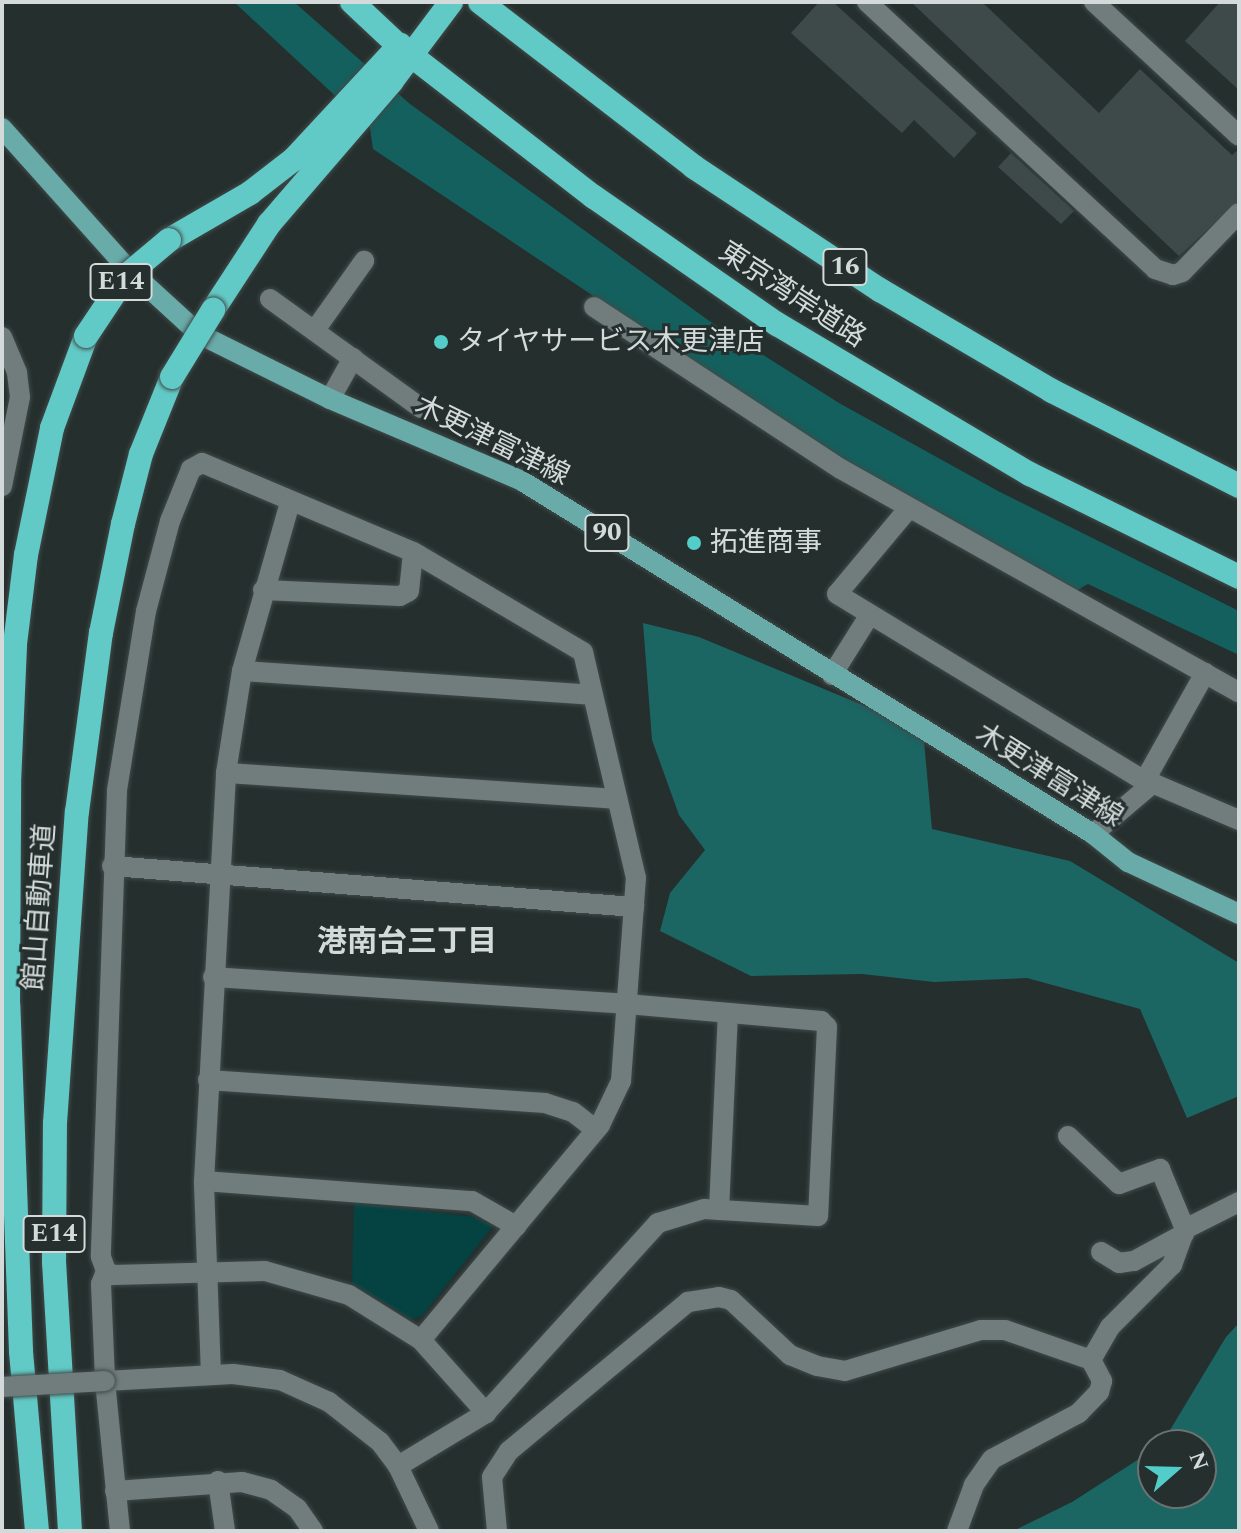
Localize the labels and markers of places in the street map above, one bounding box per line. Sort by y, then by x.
place label: タイヤサービス木更津店 [457,325,765,359]
marker: タイヤサービス木更津店 [432,333,450,351]
place label: 拓進商事 [710,526,822,560]
marker: 拓進商事 [685,534,703,552]

